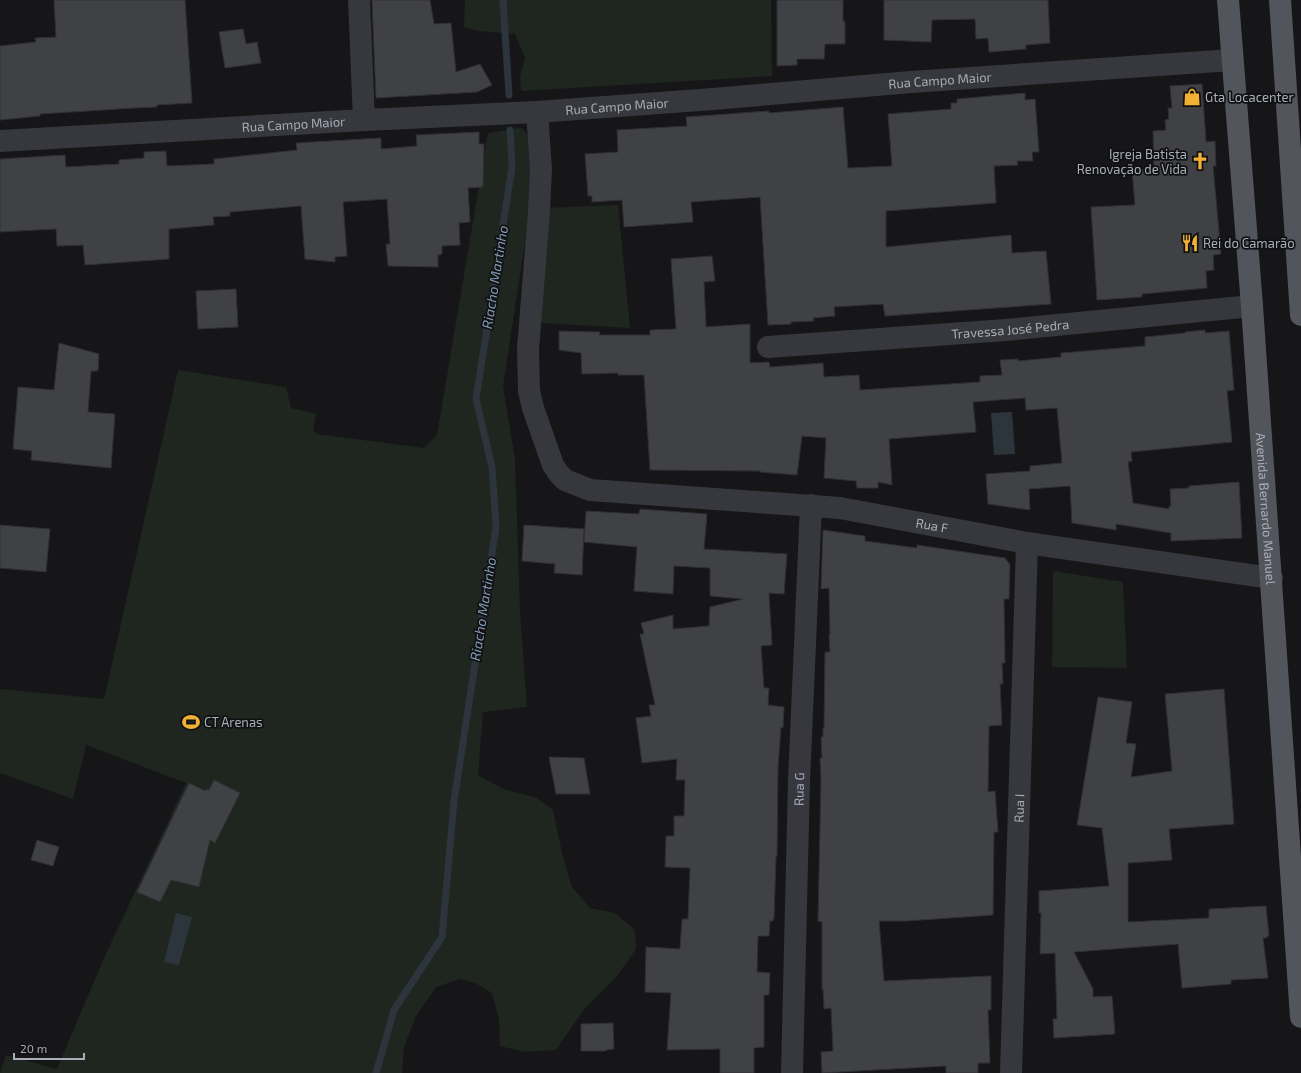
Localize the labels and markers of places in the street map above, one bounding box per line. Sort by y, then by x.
shop icon: Gta Locacenter [1182,87,1202,107]
place label: Gta Locacenter [1205,89,1294,105]
place label: Igreja Batista Renovação de Vida [1077,146,1187,178]
church icon: Igreja Batista Renovação de Vida [1190,151,1210,171]
restaurant icon: Rei do Camarão [1180,233,1200,253]
place label: Rei do Camarão [1203,235,1295,251]
sports icon: CT Arenas [181,712,201,732]
place label: CT Arenas [204,714,263,730]

